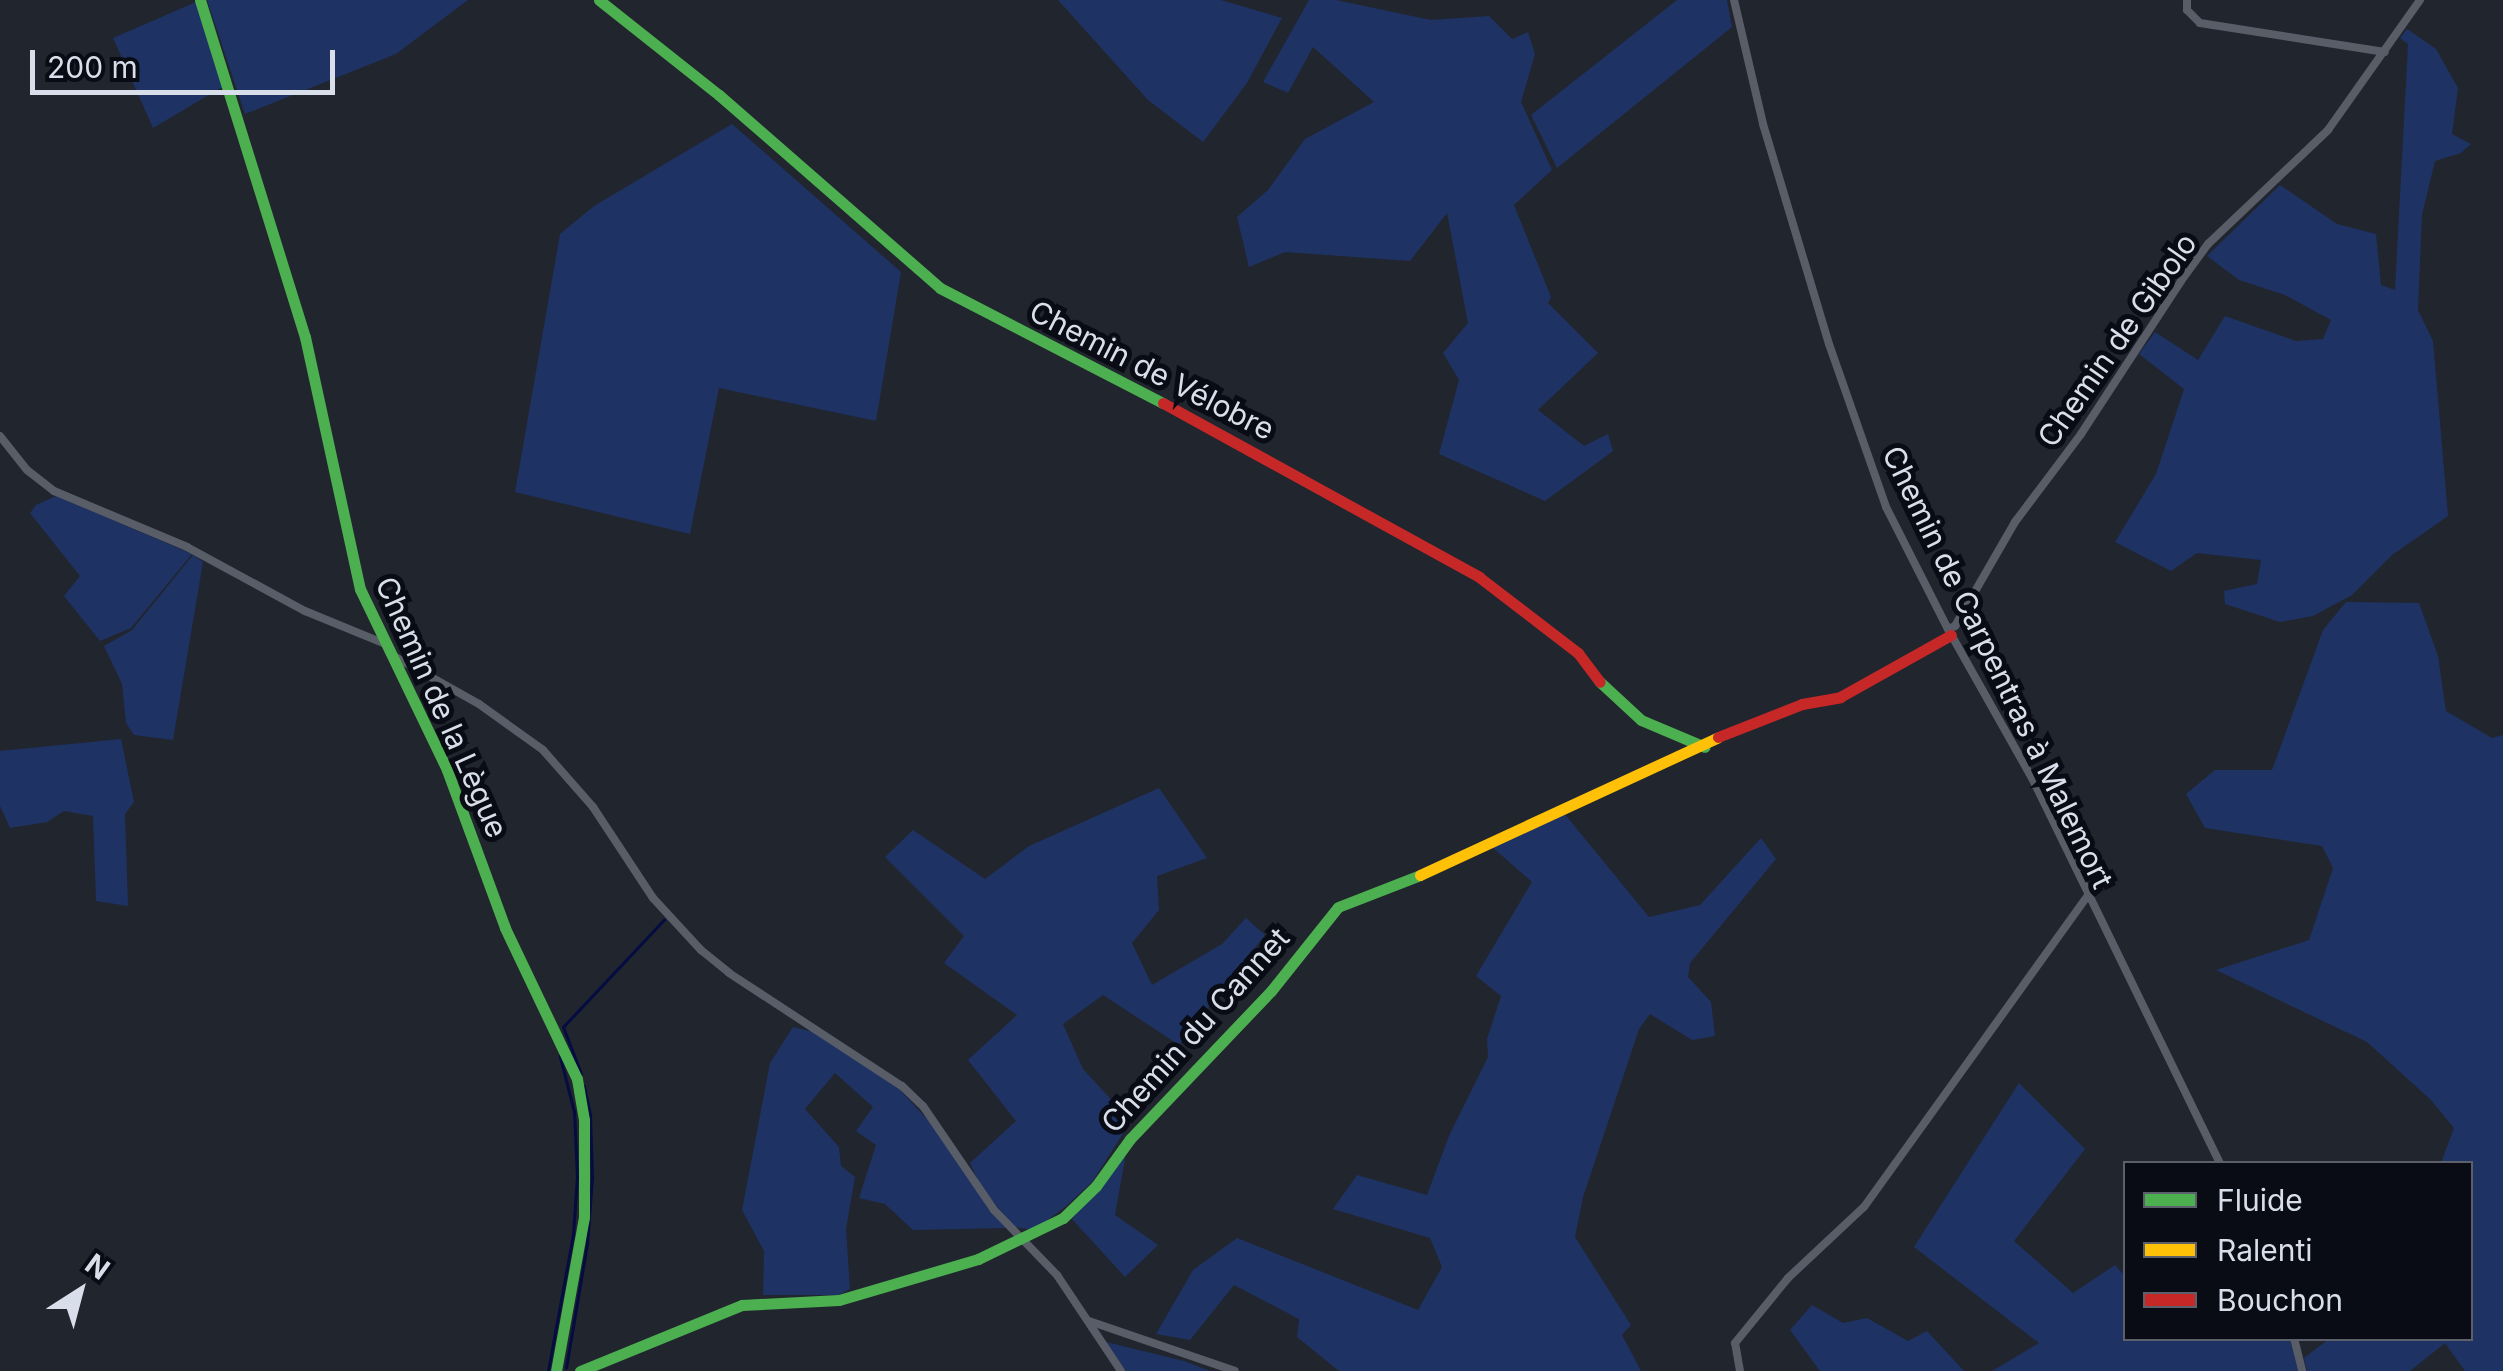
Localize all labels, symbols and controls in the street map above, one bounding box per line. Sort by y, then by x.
scale bar [35,30,340,92]
text: 200 m [47,49,138,85]
street label: Chemin de Gibolo [2030,226,2204,454]
street label: Chemin de Vélobre [1024,293,1280,447]
street label: Chemin de Carpentras à Malemort [1875,440,2121,894]
street label: Chemin de la Lègue [368,571,516,843]
street label: Chemin du Cannet [1094,920,1296,1140]
legend [2123,1161,2473,1341]
text: Fluide [2217,1182,2303,1218]
text: Ralenti [2217,1232,2313,1268]
north arrow [30,1241,130,1341]
text: N [79,1247,116,1287]
text: Bouchon [2217,1282,2343,1318]

